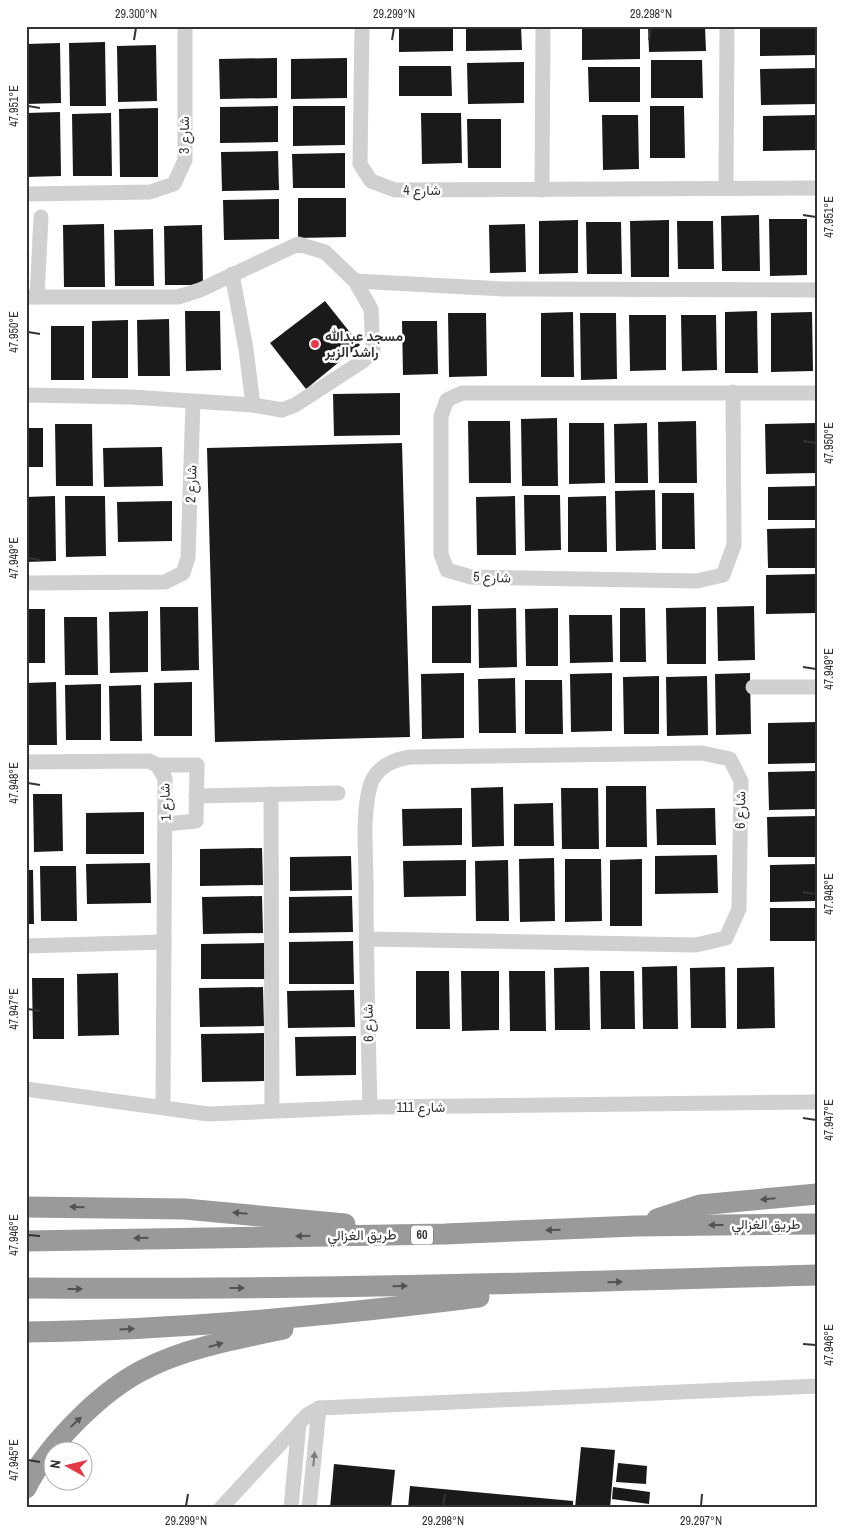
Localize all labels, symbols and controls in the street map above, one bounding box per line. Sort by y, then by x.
text: 29.300°N [115,6,157,22]
text: 29.299°N [373,6,415,22]
text: 29.298°N [630,6,672,22]
text: 47.951°E [6,85,22,127]
street label: شارع 3 [175,116,195,154]
street label: شارع 4 [403,181,441,201]
text: 47.951°E [821,196,837,238]
text: 47.950°E [6,311,22,353]
place label: مسجد عبدالله راشد الزير [324,327,403,361]
marker: مسجد عبدالله راشد الزير [309,338,321,350]
text: 47.950°E [821,422,837,464]
street label: شارع 2 [181,465,203,503]
text: 47.949°E [6,537,22,579]
street label: شارع 5 [473,567,511,589]
text: 47.949°E [821,648,837,690]
text: 47.948°E [6,762,22,804]
street label: شارع 1 [155,783,177,821]
street label: شارع 6 [731,791,751,829]
text: 47.948°E [821,873,837,915]
text: 47.947°E [6,988,22,1030]
street label: شارع 6 [359,1004,379,1042]
street label: شارع 111 [397,1098,445,1118]
text: 47.947°E [821,1099,837,1141]
one-way arrow [760,1195,776,1203]
one-way arrow [69,1203,85,1211]
one-way arrow [232,1209,248,1217]
text: 47.946°E [6,1214,22,1256]
street label: طريق الغزالي [732,1215,800,1236]
one-way arrow [707,1221,723,1229]
street label: طريق الغزالي [327,1225,397,1248]
road number: 60 [411,1226,433,1244]
one-way arrow [545,1226,561,1234]
one-way arrow [295,1232,311,1240]
one-way arrow [132,1235,148,1243]
one-way arrow [607,1278,623,1286]
one-way arrow [392,1282,408,1290]
one-way arrow [230,1284,246,1292]
one-way arrow [67,1285,83,1293]
text: 47.946°E [821,1324,837,1366]
one-way arrow [120,1325,136,1333]
one-way arrow [209,1340,224,1348]
one-way arrow [70,1416,82,1428]
text: 47.945°E [6,1439,22,1481]
north arrow [42,1442,92,1492]
one-way arrow [310,1451,318,1467]
text: N [46,1459,65,1470]
text: 29.299°N [165,1513,207,1529]
text: 29.298°N [422,1513,464,1529]
text: 29.297°N [680,1513,722,1529]

